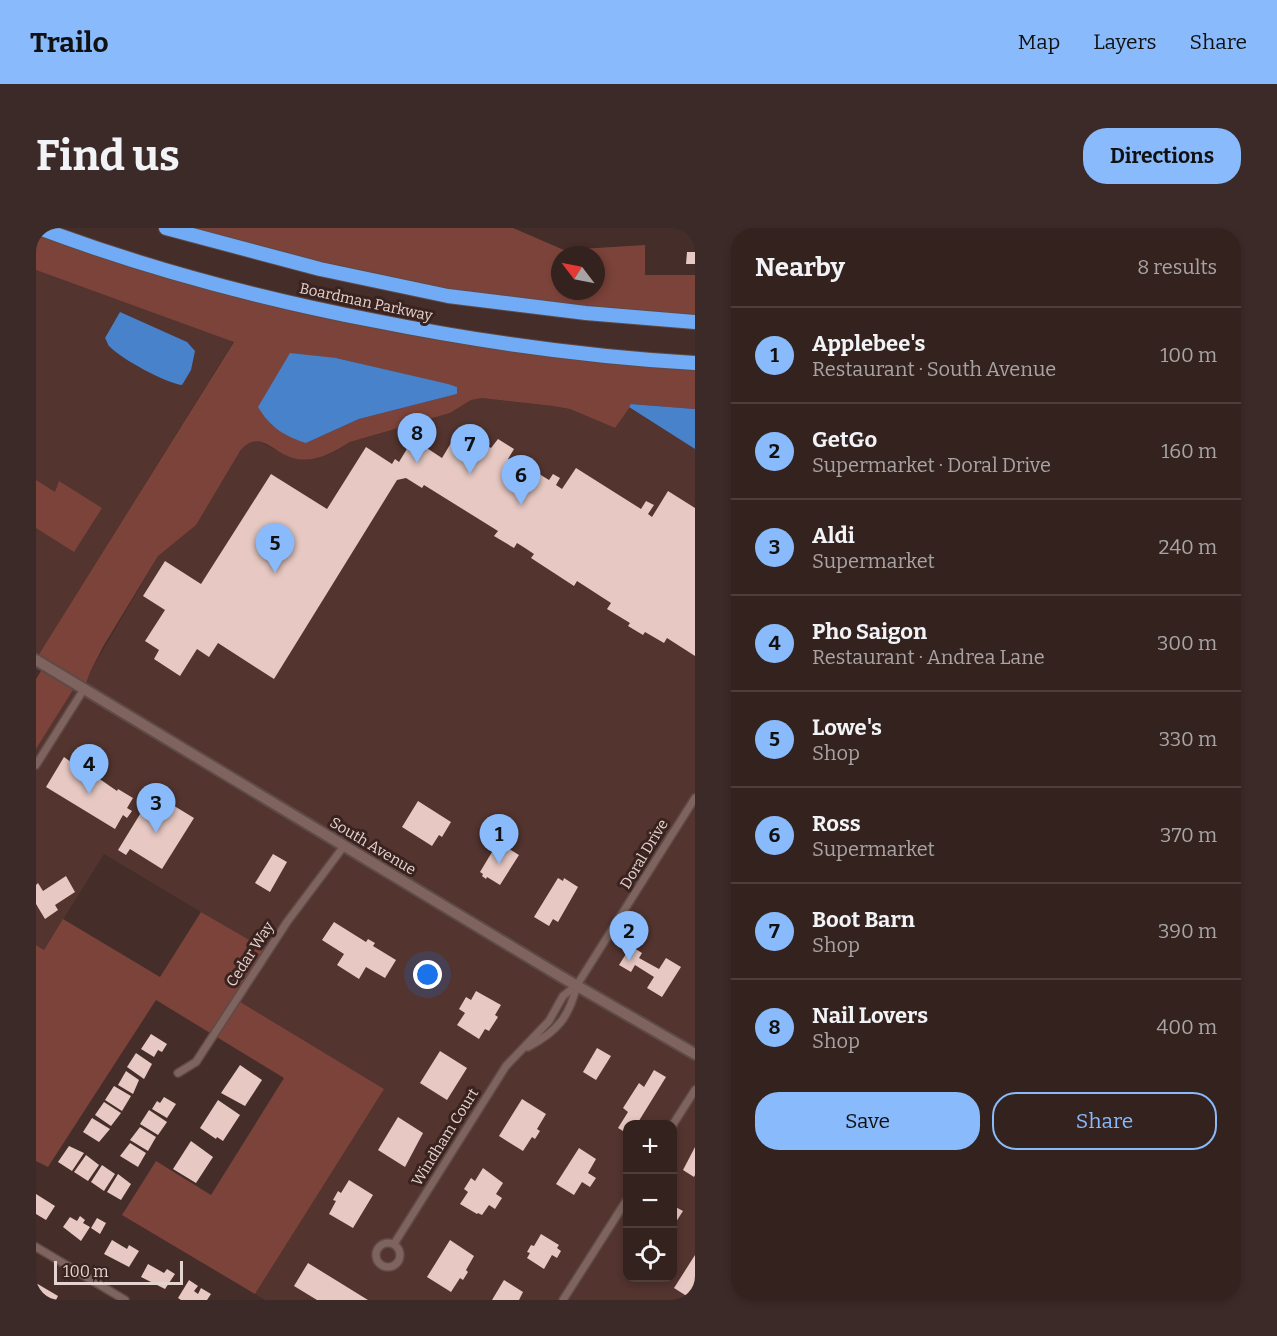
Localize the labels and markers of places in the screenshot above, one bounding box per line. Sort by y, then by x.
pin: 8 [398,414,436,463]
pin: 7 [450,424,490,474]
pin: 6 [502,456,540,505]
pin: 5 [256,524,294,573]
pin: 4 [70,744,108,794]
pin: 3 [136,784,176,833]
pin: 1 [480,814,518,864]
pin: 2 [610,912,648,961]

